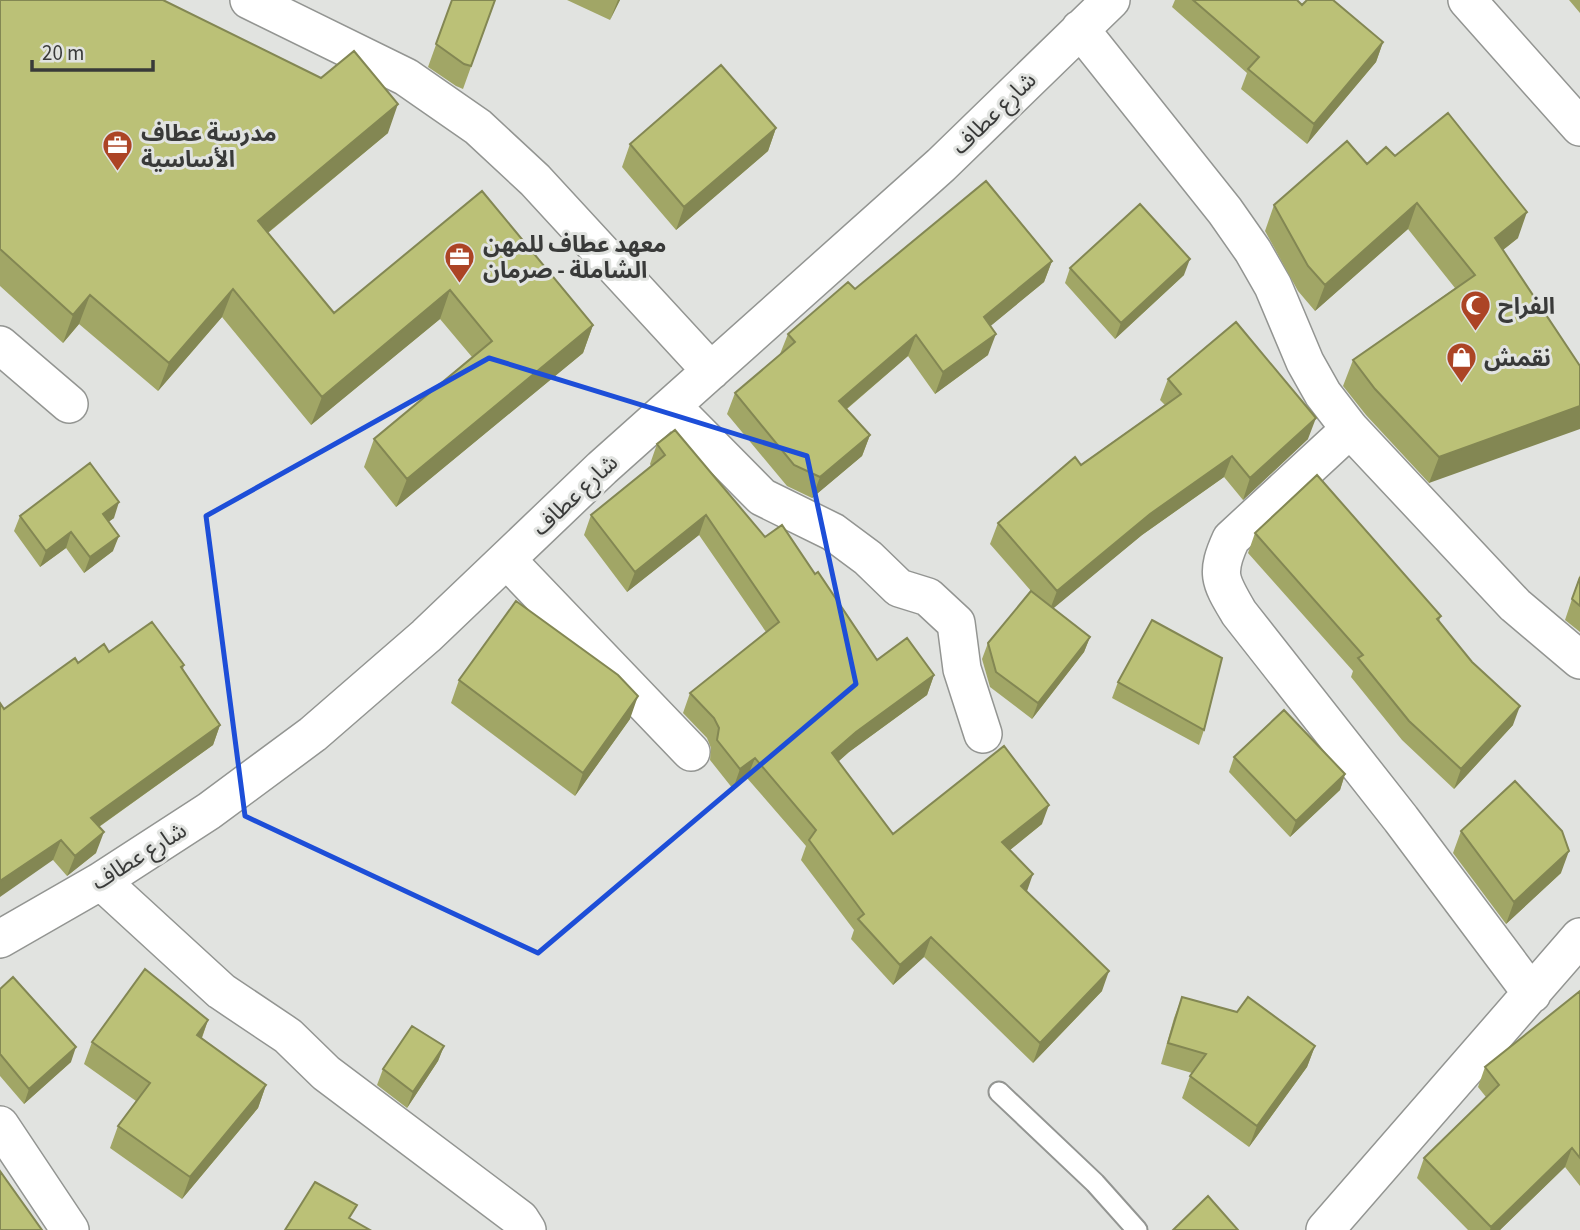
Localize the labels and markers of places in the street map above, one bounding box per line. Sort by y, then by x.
place label: مدرسة عطاف الأساسية [141,117,277,176]
office icon: مدرسة عطاف الأساسية [101,129,135,173]
place label: معهد عطاف للمهن الشاملة - صرمان [483,228,667,287]
office icon: معهد عطاف للمهن الشاملة - صرمان [443,240,477,284]
mosque icon: الفراح [1458,289,1492,333]
place label: الفراح [1498,290,1555,323]
shop icon: نقمش [1444,341,1478,385]
place label: نقمش [1484,342,1551,375]

